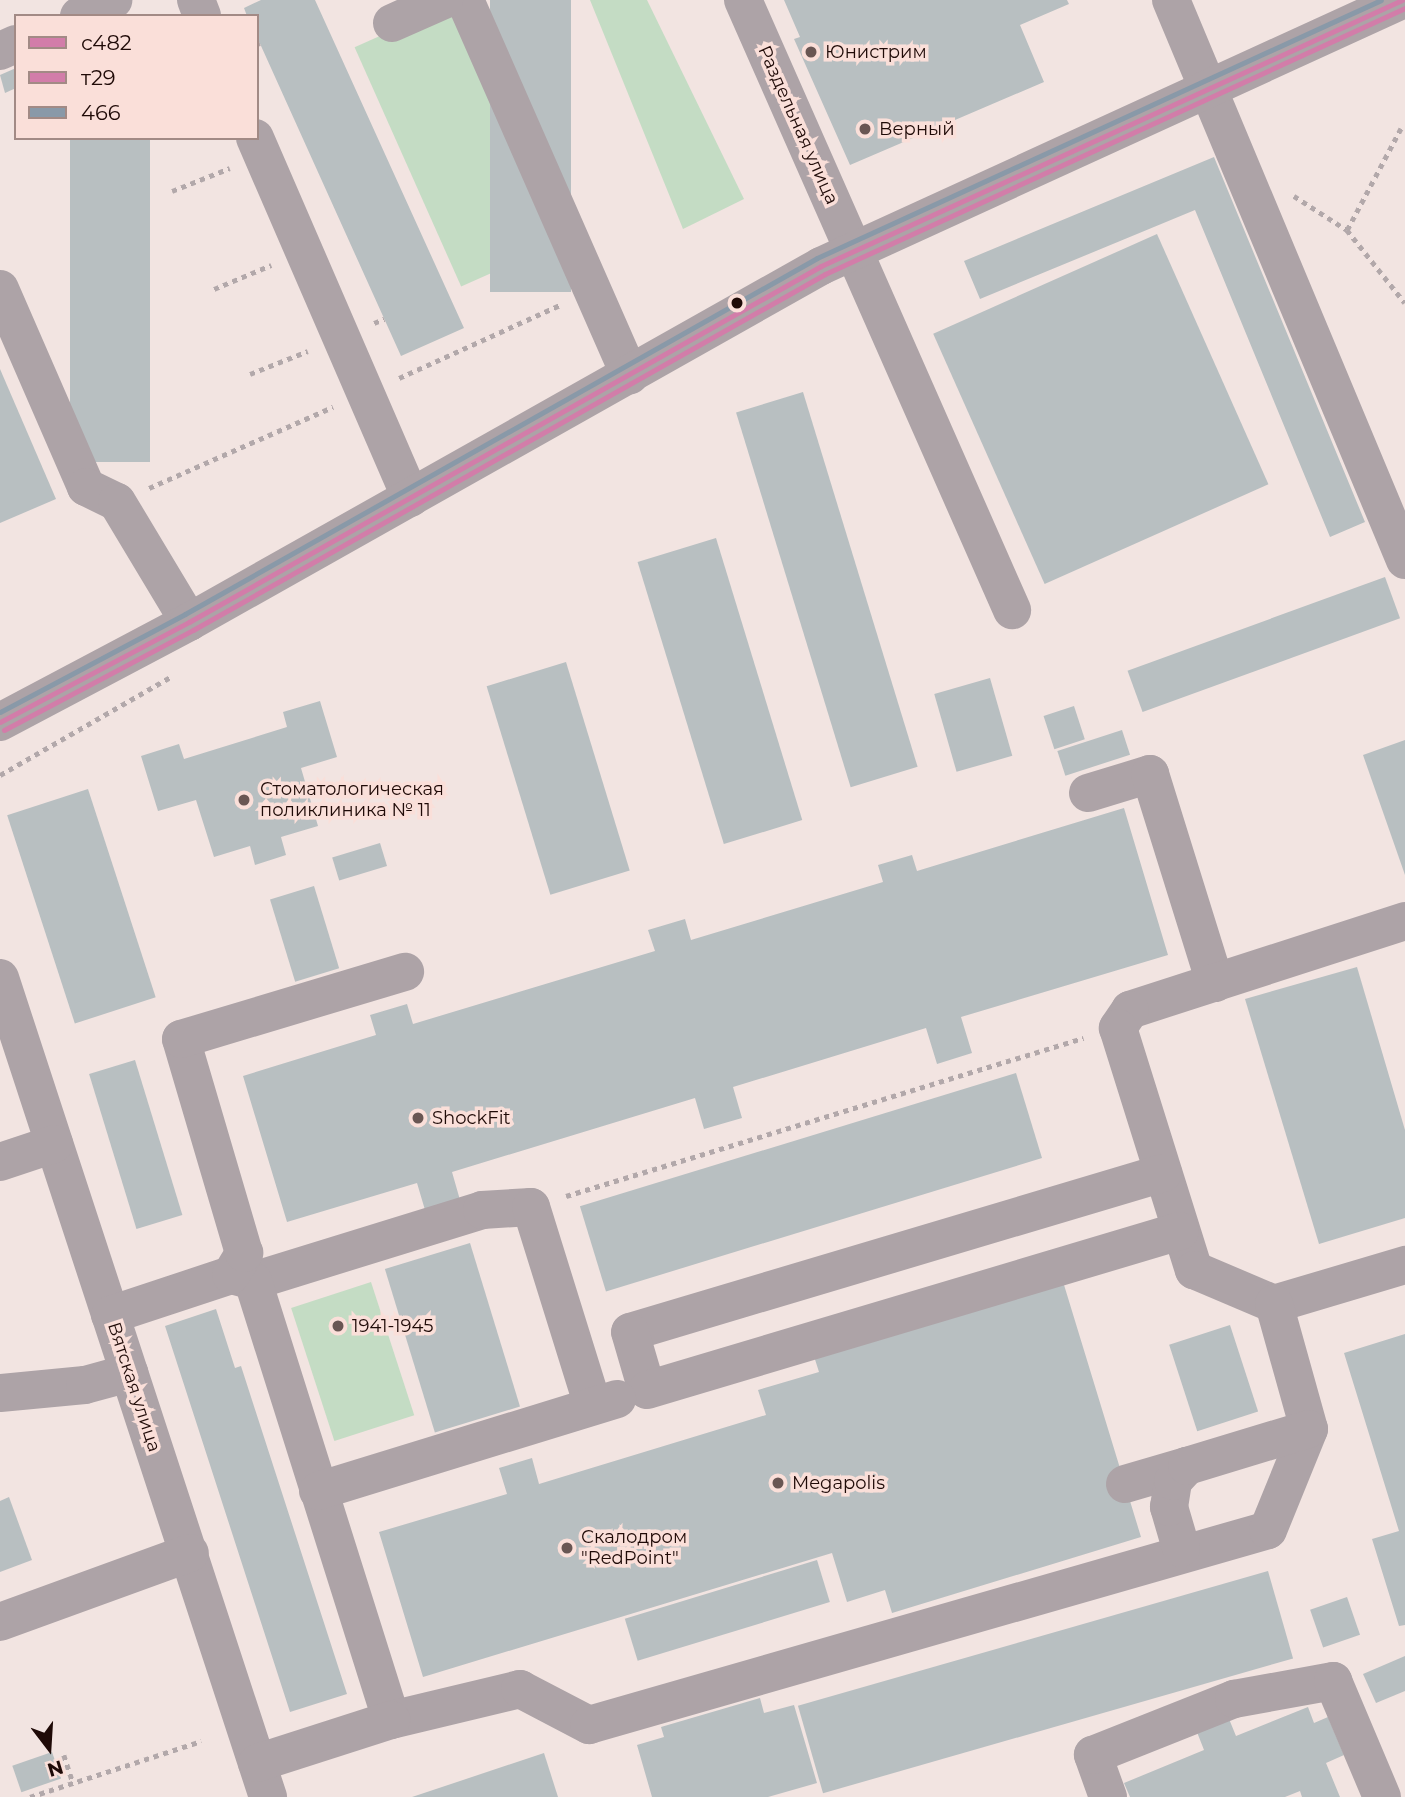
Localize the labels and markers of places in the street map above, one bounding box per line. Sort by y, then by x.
place label: Юнистрим [825,41,927,63]
marker: Юнистрим [803,44,819,60]
place label: Верный [879,118,955,140]
marker: Верный [857,121,873,137]
unlabelled marker [730,296,744,310]
place label: Стоматологическая поликлиника № 11 [260,779,444,822]
marker: Стоматологическая поликлиника № 11 [234,790,254,810]
place label: ShockFit [432,1107,511,1129]
marker: ShockFit [410,1110,426,1126]
place label: 1941-1945 [352,1315,433,1337]
marker: 1941-1945 [330,1318,346,1334]
place label: Megapolis [792,1472,885,1494]
marker: Megapolis [770,1475,786,1491]
place label: Скалодром "RedPoint" [581,1527,687,1570]
marker: Скалодром "RedPoint" [559,1540,575,1556]

